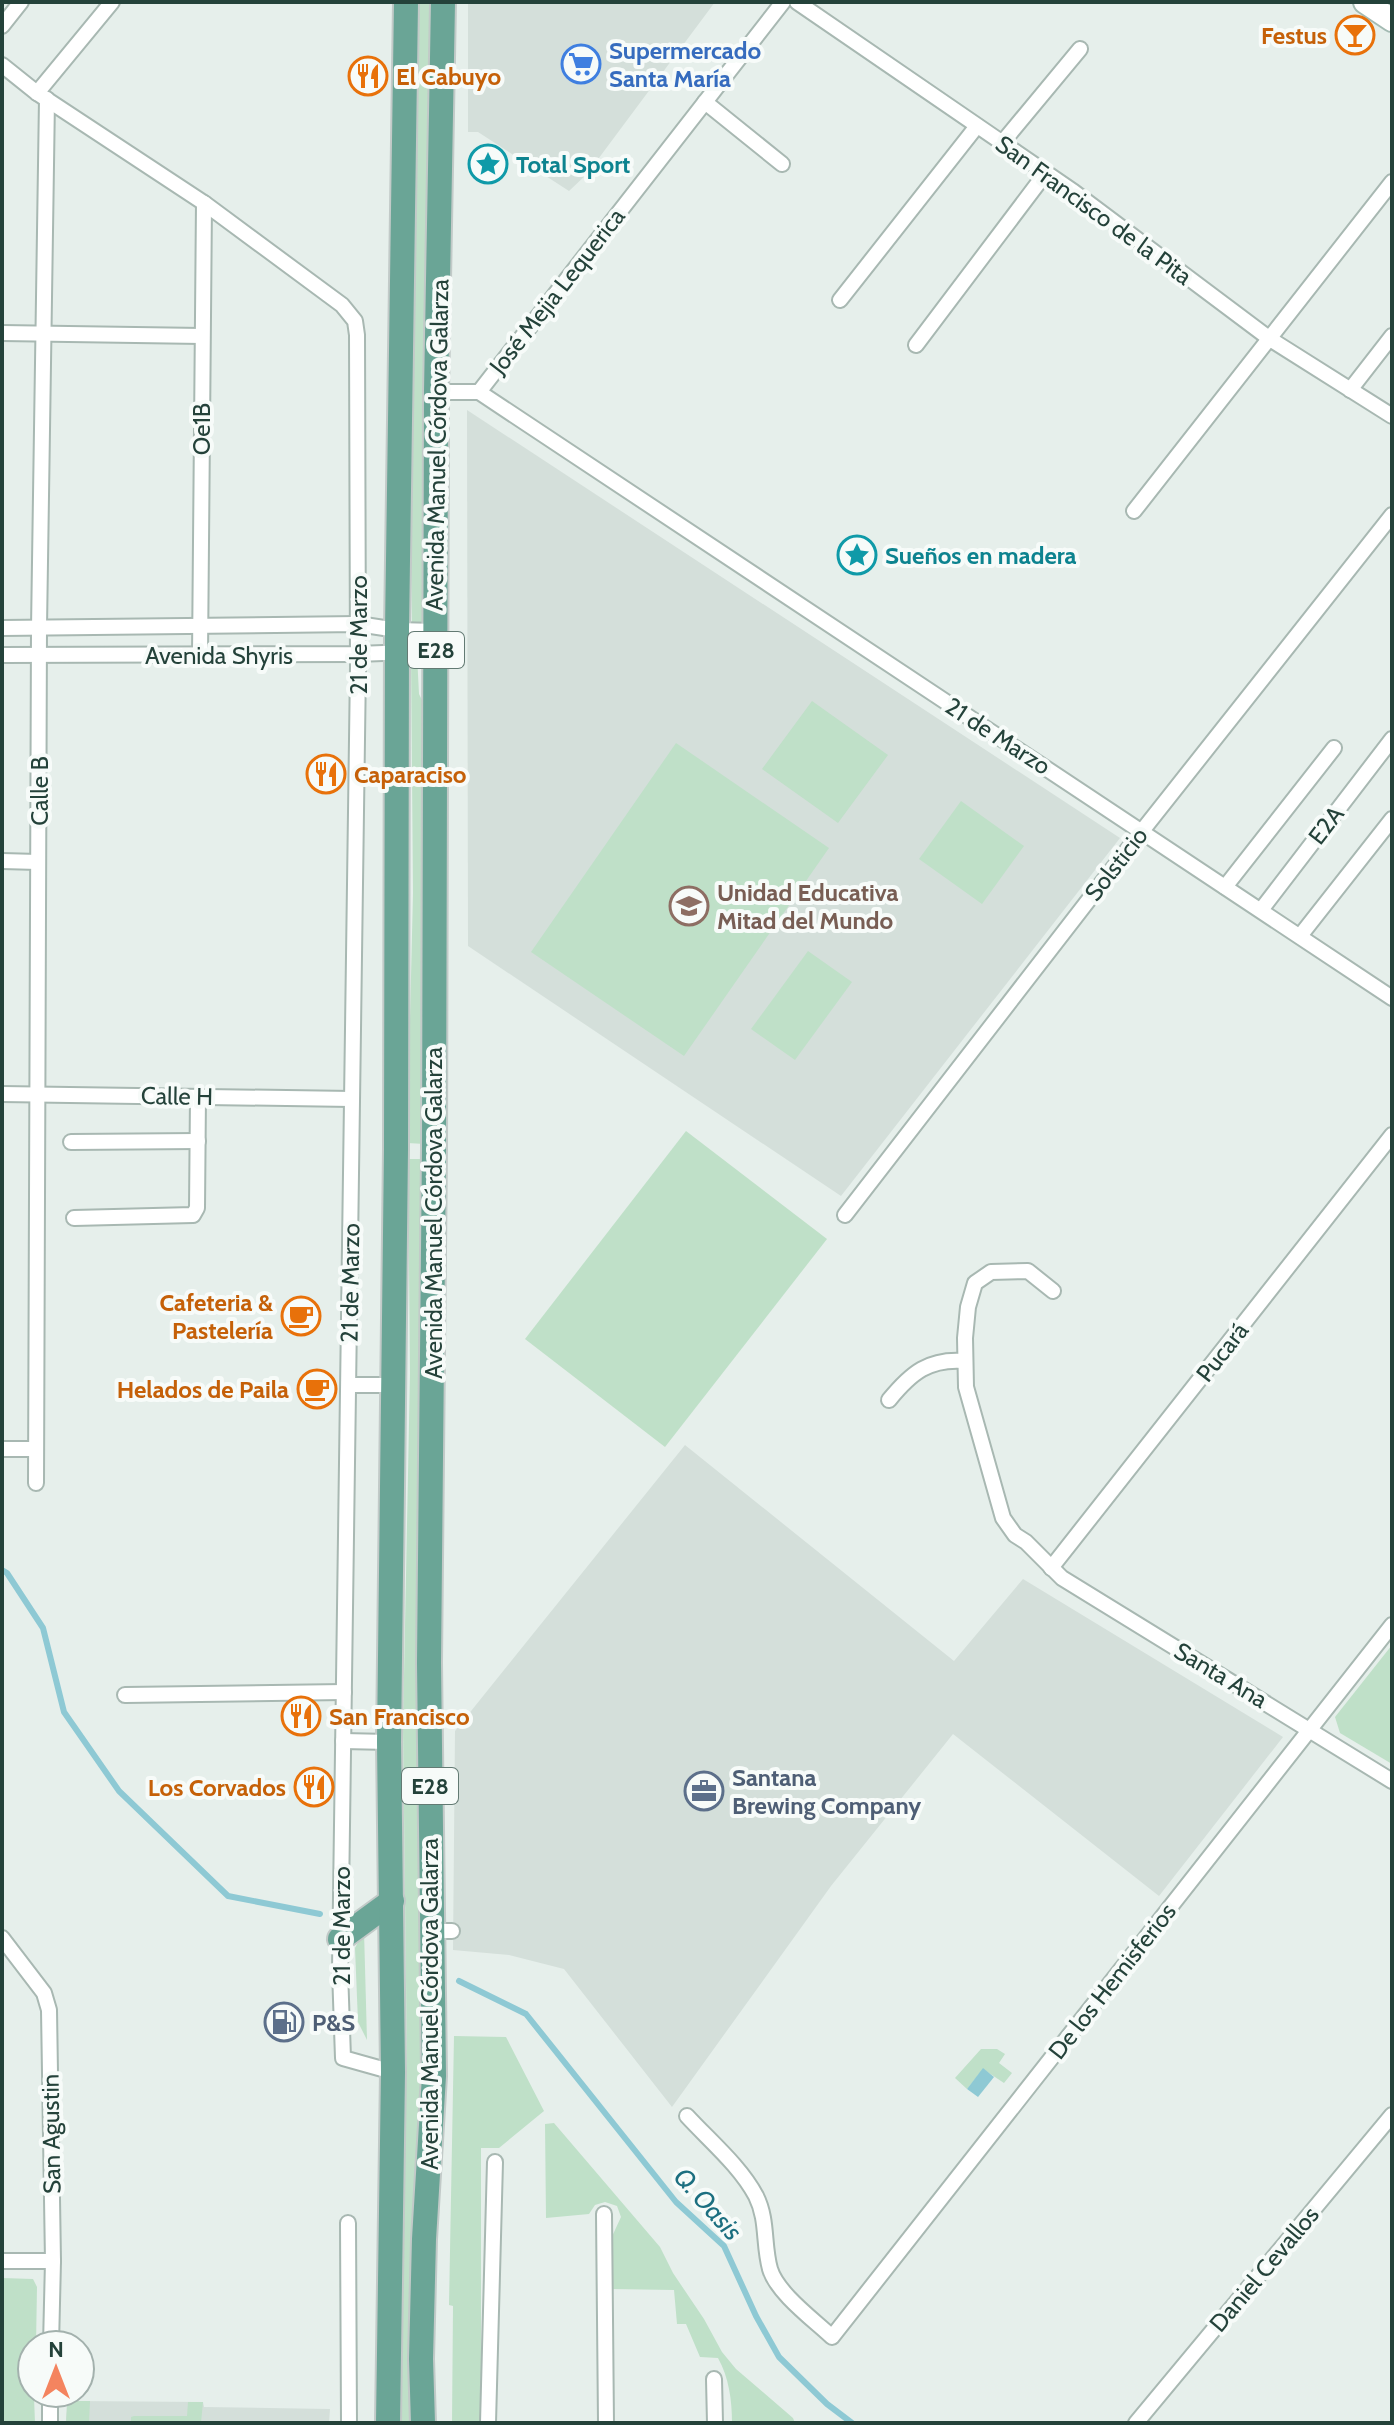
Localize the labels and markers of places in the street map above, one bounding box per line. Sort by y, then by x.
bar icon: Festus [1334,14,1376,56]
place label: Festus [1261,21,1327,50]
place label: Supermercado Santa María [609,36,762,93]
supermarket icon: Supermercado Santa María [560,43,602,85]
restaurant icon: El Cabuyo [347,55,389,97]
place label: El Cabuyo [396,62,501,91]
place icon: Total Sport [467,143,509,185]
place label: Total Sport [516,150,630,179]
place icon: Sueños en madera [836,534,878,576]
place label: Sueños en madera [885,541,1077,570]
restaurant icon: Caparaciso [305,753,347,795]
place label: Caparaciso [354,760,467,789]
place label: Unidad Educativa Mitad del Mundo [717,878,898,935]
school or university icon: Unidad Educativa Mitad del Mundo [668,885,710,927]
place label: Cafeteria & Pastelería [159,1288,273,1345]
cafe icon: Cafeteria & Pastelería [280,1295,322,1337]
cafe icon: Helados de Paila [296,1368,338,1410]
place label: Helados de Paila [117,1375,289,1404]
restaurant icon: San Francisco [280,1695,322,1737]
place label: San Francisco [329,1702,470,1731]
place label: Santana Brewing Company [732,1763,921,1820]
restaurant icon: Los Corvados [293,1766,335,1808]
office icon: Santana Brewing Company [683,1770,725,1812]
place label: Los Corvados [148,1773,286,1802]
fuel station icon: P&S [263,2001,305,2043]
place label: P&S [312,2008,355,2037]

